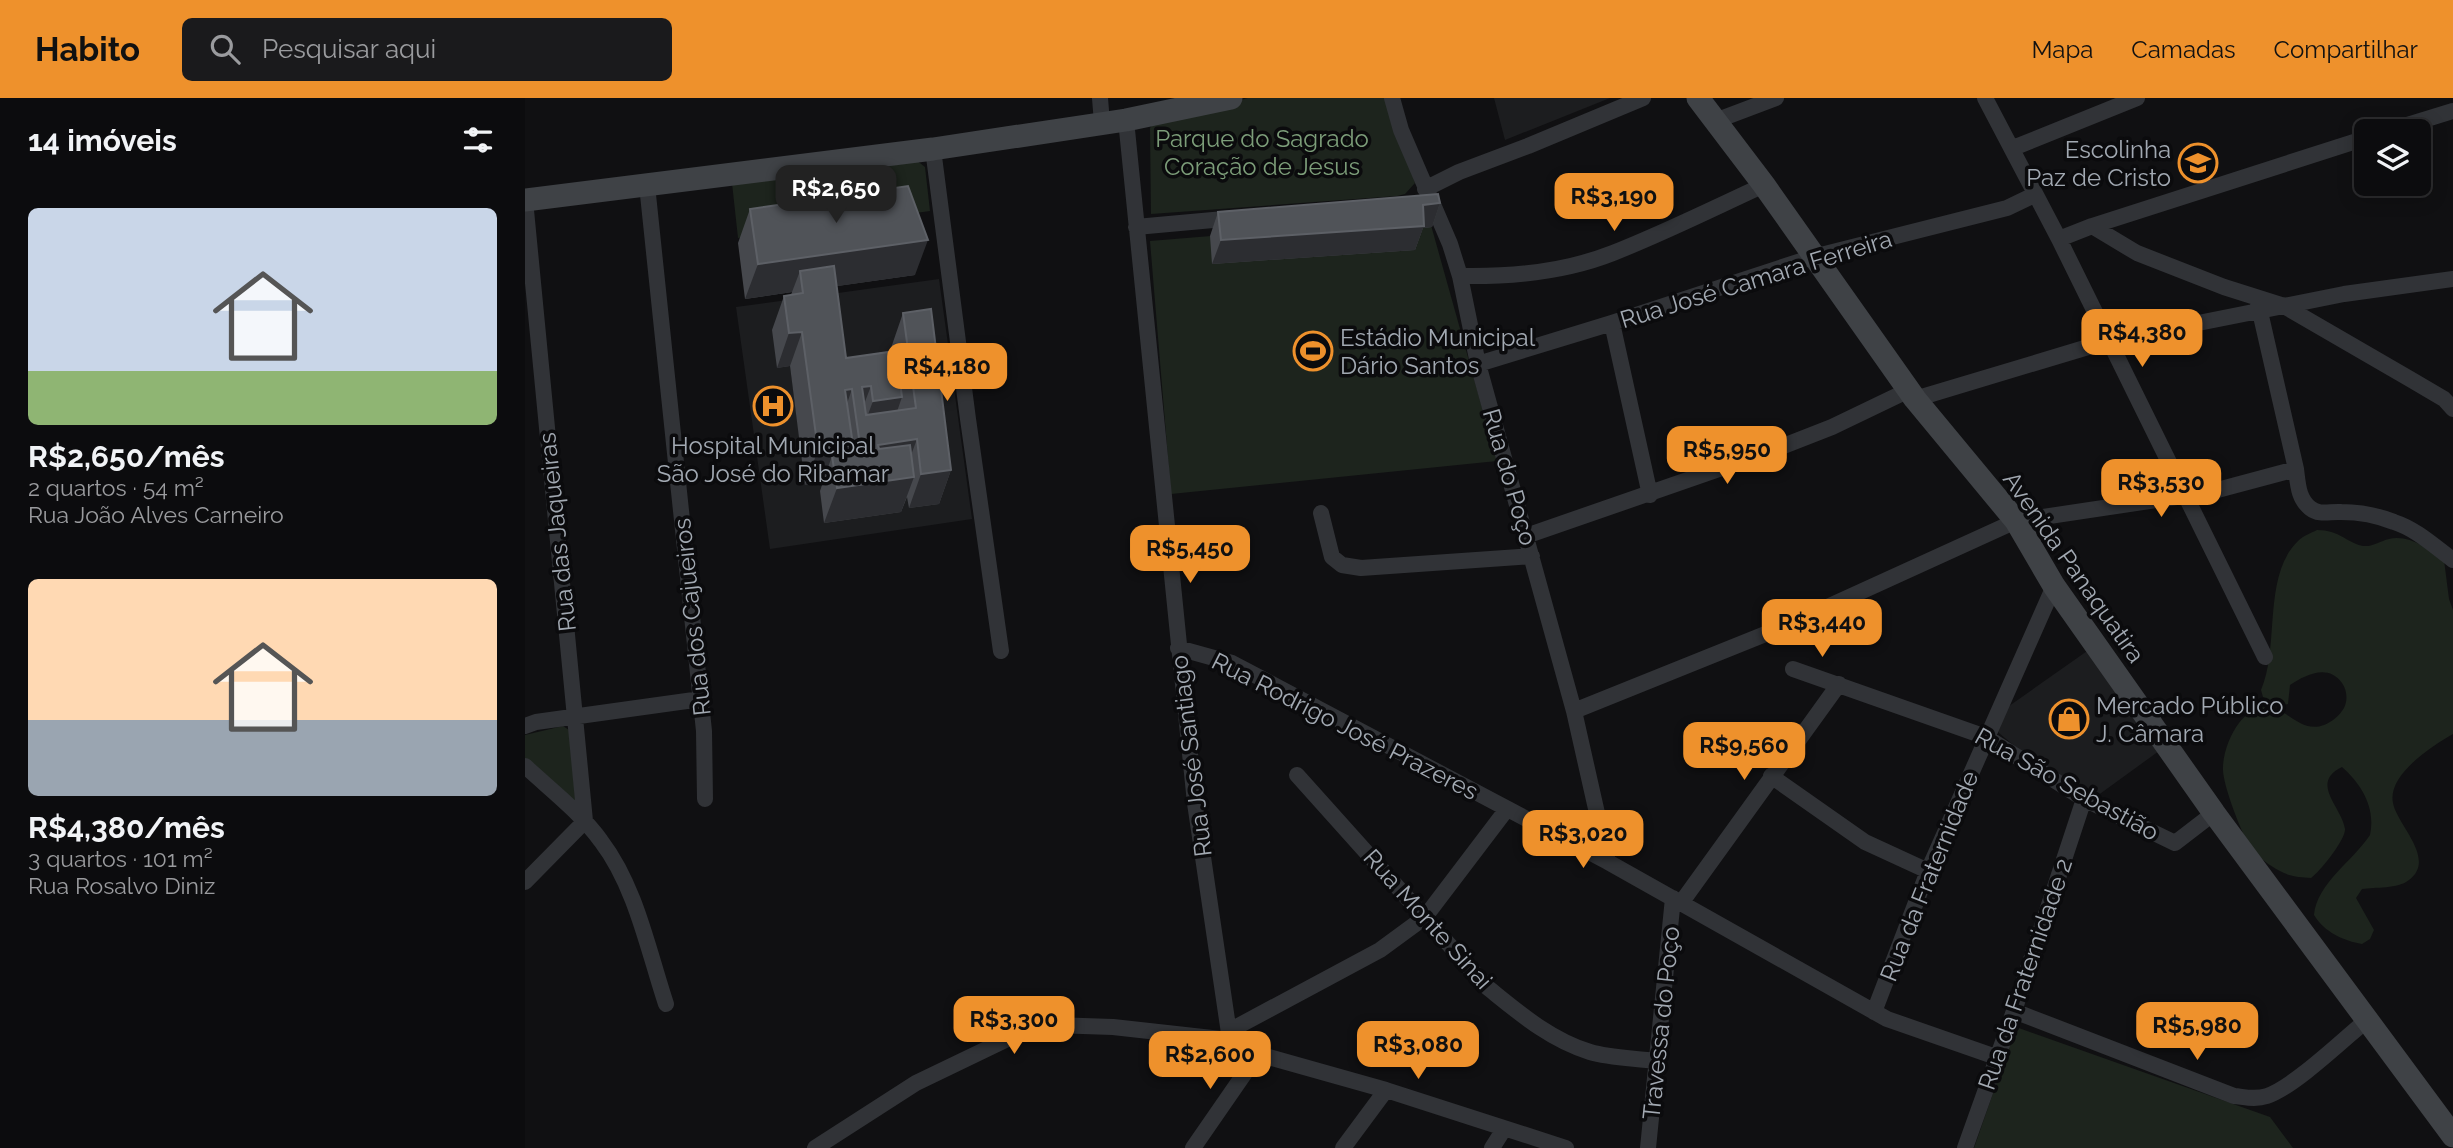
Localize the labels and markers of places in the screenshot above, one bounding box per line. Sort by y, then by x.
place label: Escolinha Paz de Cristo [2026,135,2171,192]
school or university icon: Escolinha Paz de Cristo [2177,142,2219,184]
pin: R$2,650 [771,166,901,225]
pin: R$3,190 [1549,174,1679,233]
pin: R$4,380 [2077,310,2207,369]
place label: Estádio Municipal Dário Santos [1340,323,1536,380]
sports icon: Estádio Municipal Dário Santos [1292,330,1334,372]
pin: R$4,180 [882,344,1012,403]
hospital icon: Hospital Municipal São José do Ribamar [752,385,794,427]
pin: R$5,950 [1662,426,1792,486]
place label: Hospital Municipal São José do Ribamar [657,431,890,488]
pin: R$3,530 [2096,460,2226,519]
pin: R$5,450 [1125,526,1255,585]
pin: R$3,440 [1757,600,1887,659]
place label: Mercado Público J. Câmara [2096,691,2284,748]
shop icon: Mercado Público J. Câmara [2048,698,2090,740]
pin: R$9,560 [1679,722,1809,782]
pin: R$3,020 [1518,810,1648,870]
pin: R$3,300 [949,996,1079,1056]
pin: R$5,980 [2132,1002,2262,1062]
pin: R$3,080 [1353,1021,1483,1081]
pin: R$2,600 [1145,1032,1275,1091]

